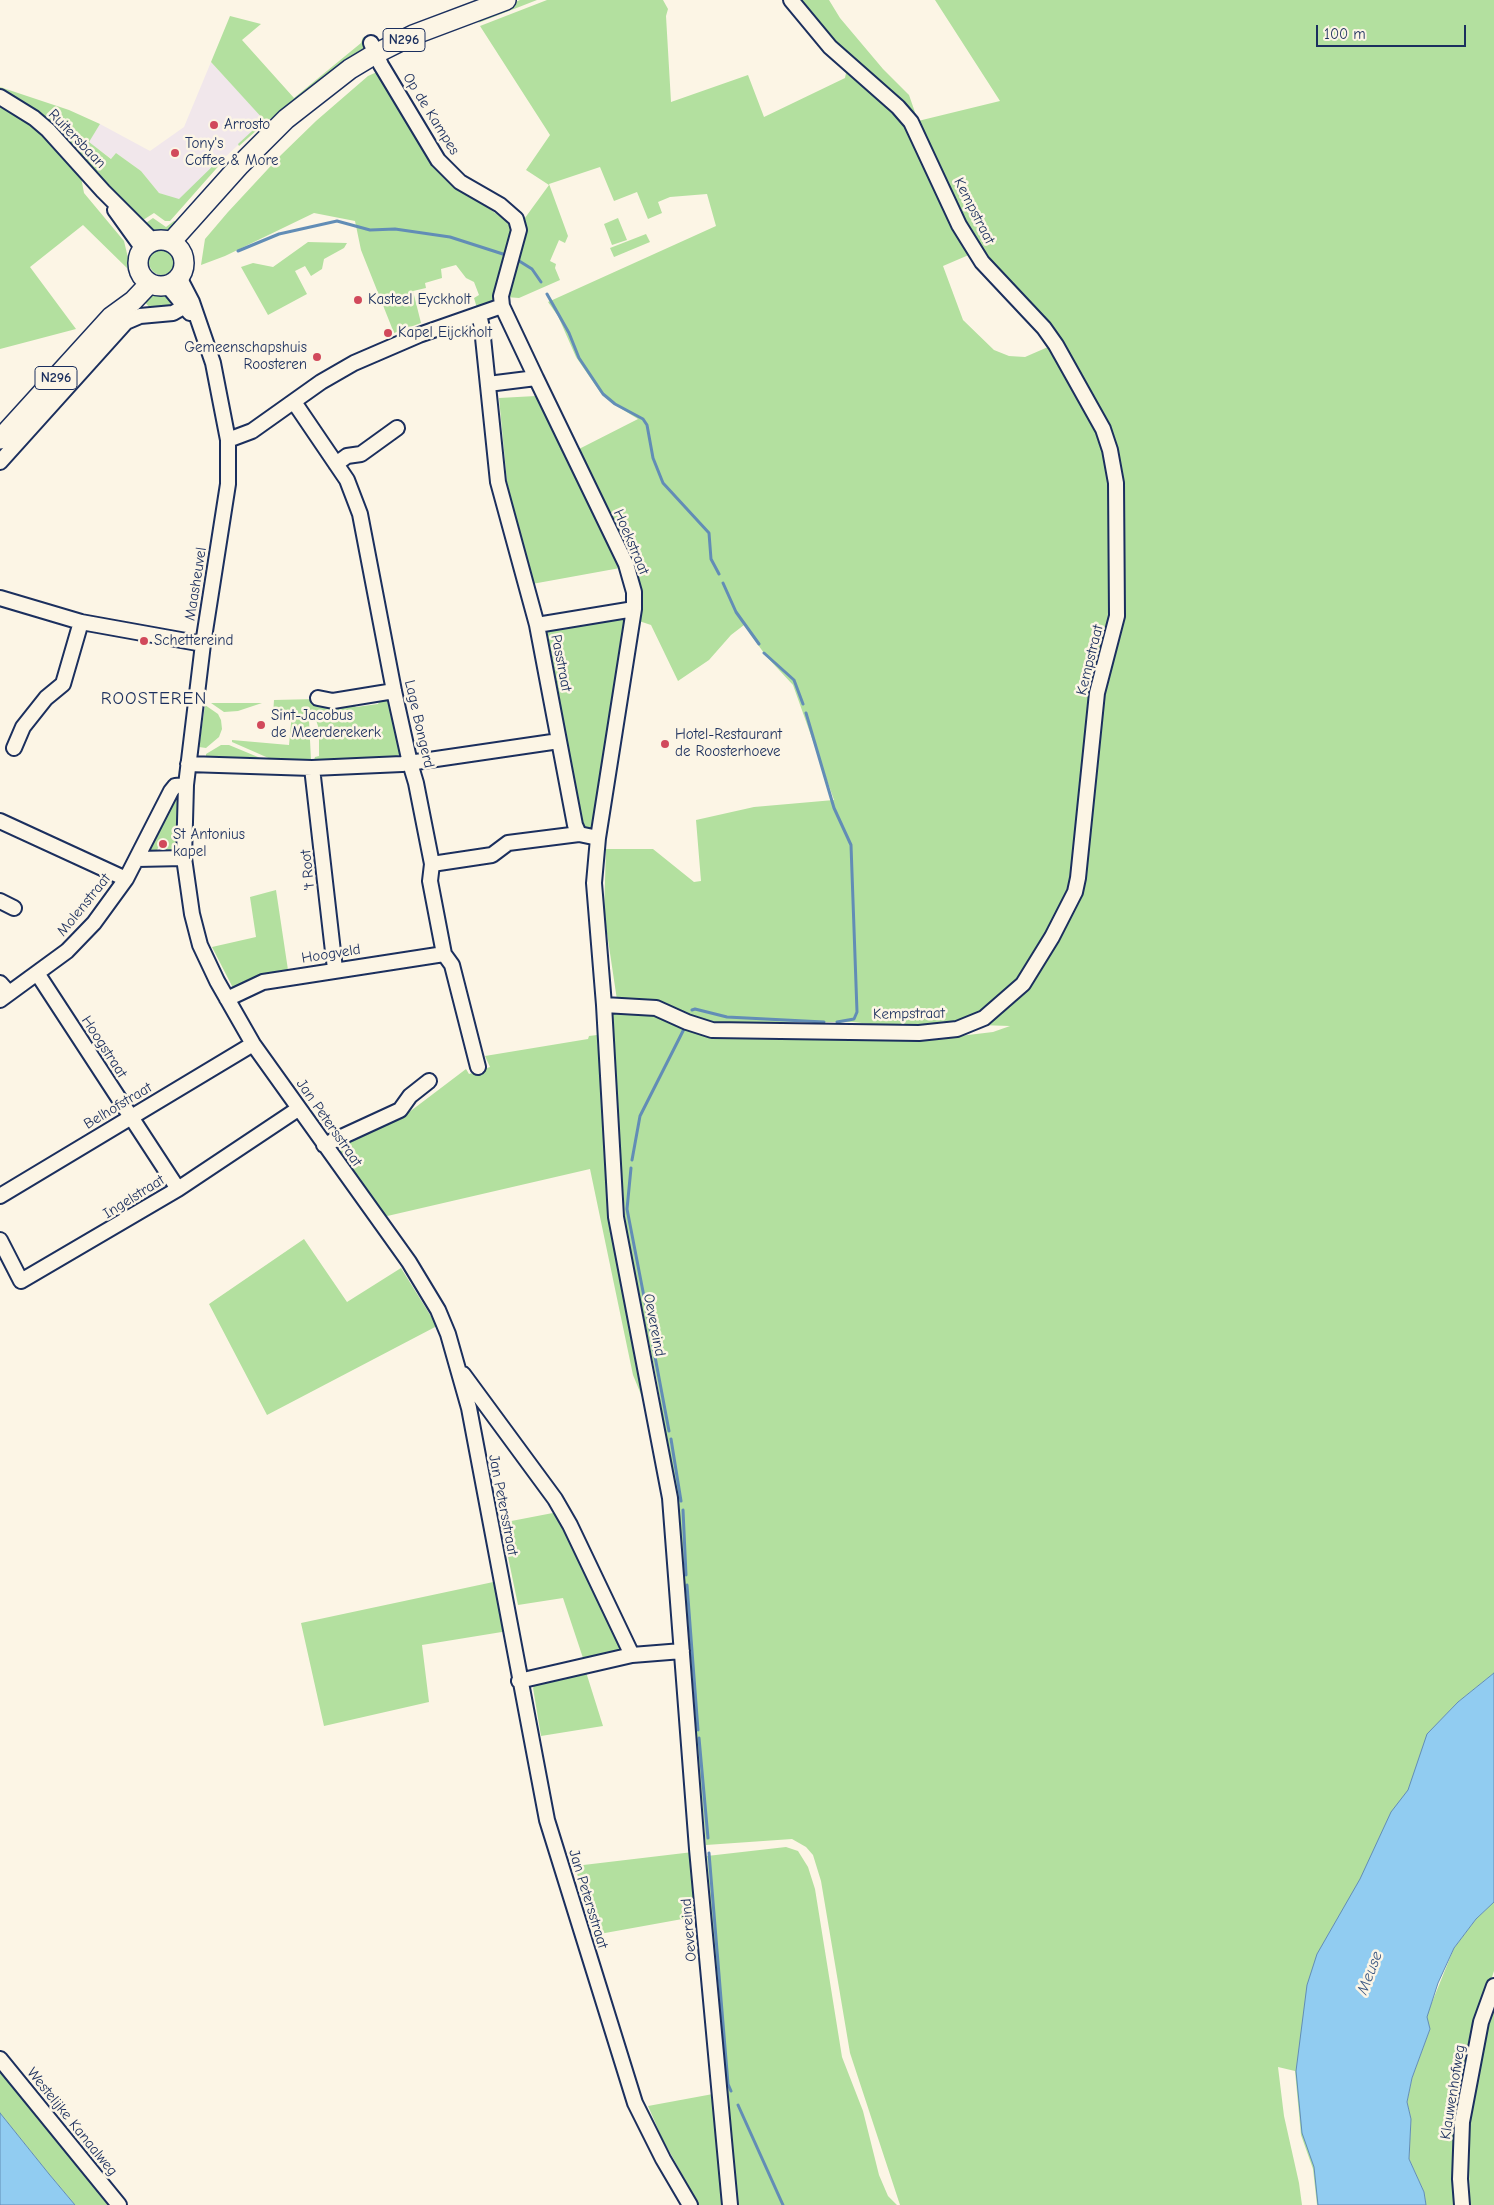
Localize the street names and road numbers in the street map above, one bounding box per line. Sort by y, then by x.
road number: N296 [383,28,425,52]
street label: Op de Kampes [399,70,463,158]
street label: Ruitersbaan [44,106,110,172]
street label: Kempstraat [950,175,998,247]
road number: N296 [35,366,77,389]
street label: Hoekstraat [609,506,653,578]
street label: Maasheuvel [181,546,211,622]
street label: Kempstraat [1073,623,1107,697]
street label: Passtraat [547,633,575,693]
street label: Lage Bongerd [400,678,438,770]
street label: 't Root [297,849,319,891]
street label: Molenstraat [53,870,115,940]
street label: Hoogveld [300,940,362,968]
street label: Kempstraat [873,1004,945,1024]
street label: Hoogstraat [77,1012,131,1082]
street label: Jan Petersstraat [292,1076,366,1170]
street label: Belhofstraat [81,1079,155,1133]
street label: Ingelstraat [100,1171,168,1223]
street label: Oevereind [639,1292,669,1358]
street label: Jan Petersstraat [484,1453,522,1557]
street label: Jan Petersstraat [564,1847,612,1951]
street label: Oevereind [677,1898,701,1962]
street label: Klauwenhofweg [1437,2043,1469,2141]
street label: Westelijke Kanaalweg [23,2064,121,2180]

